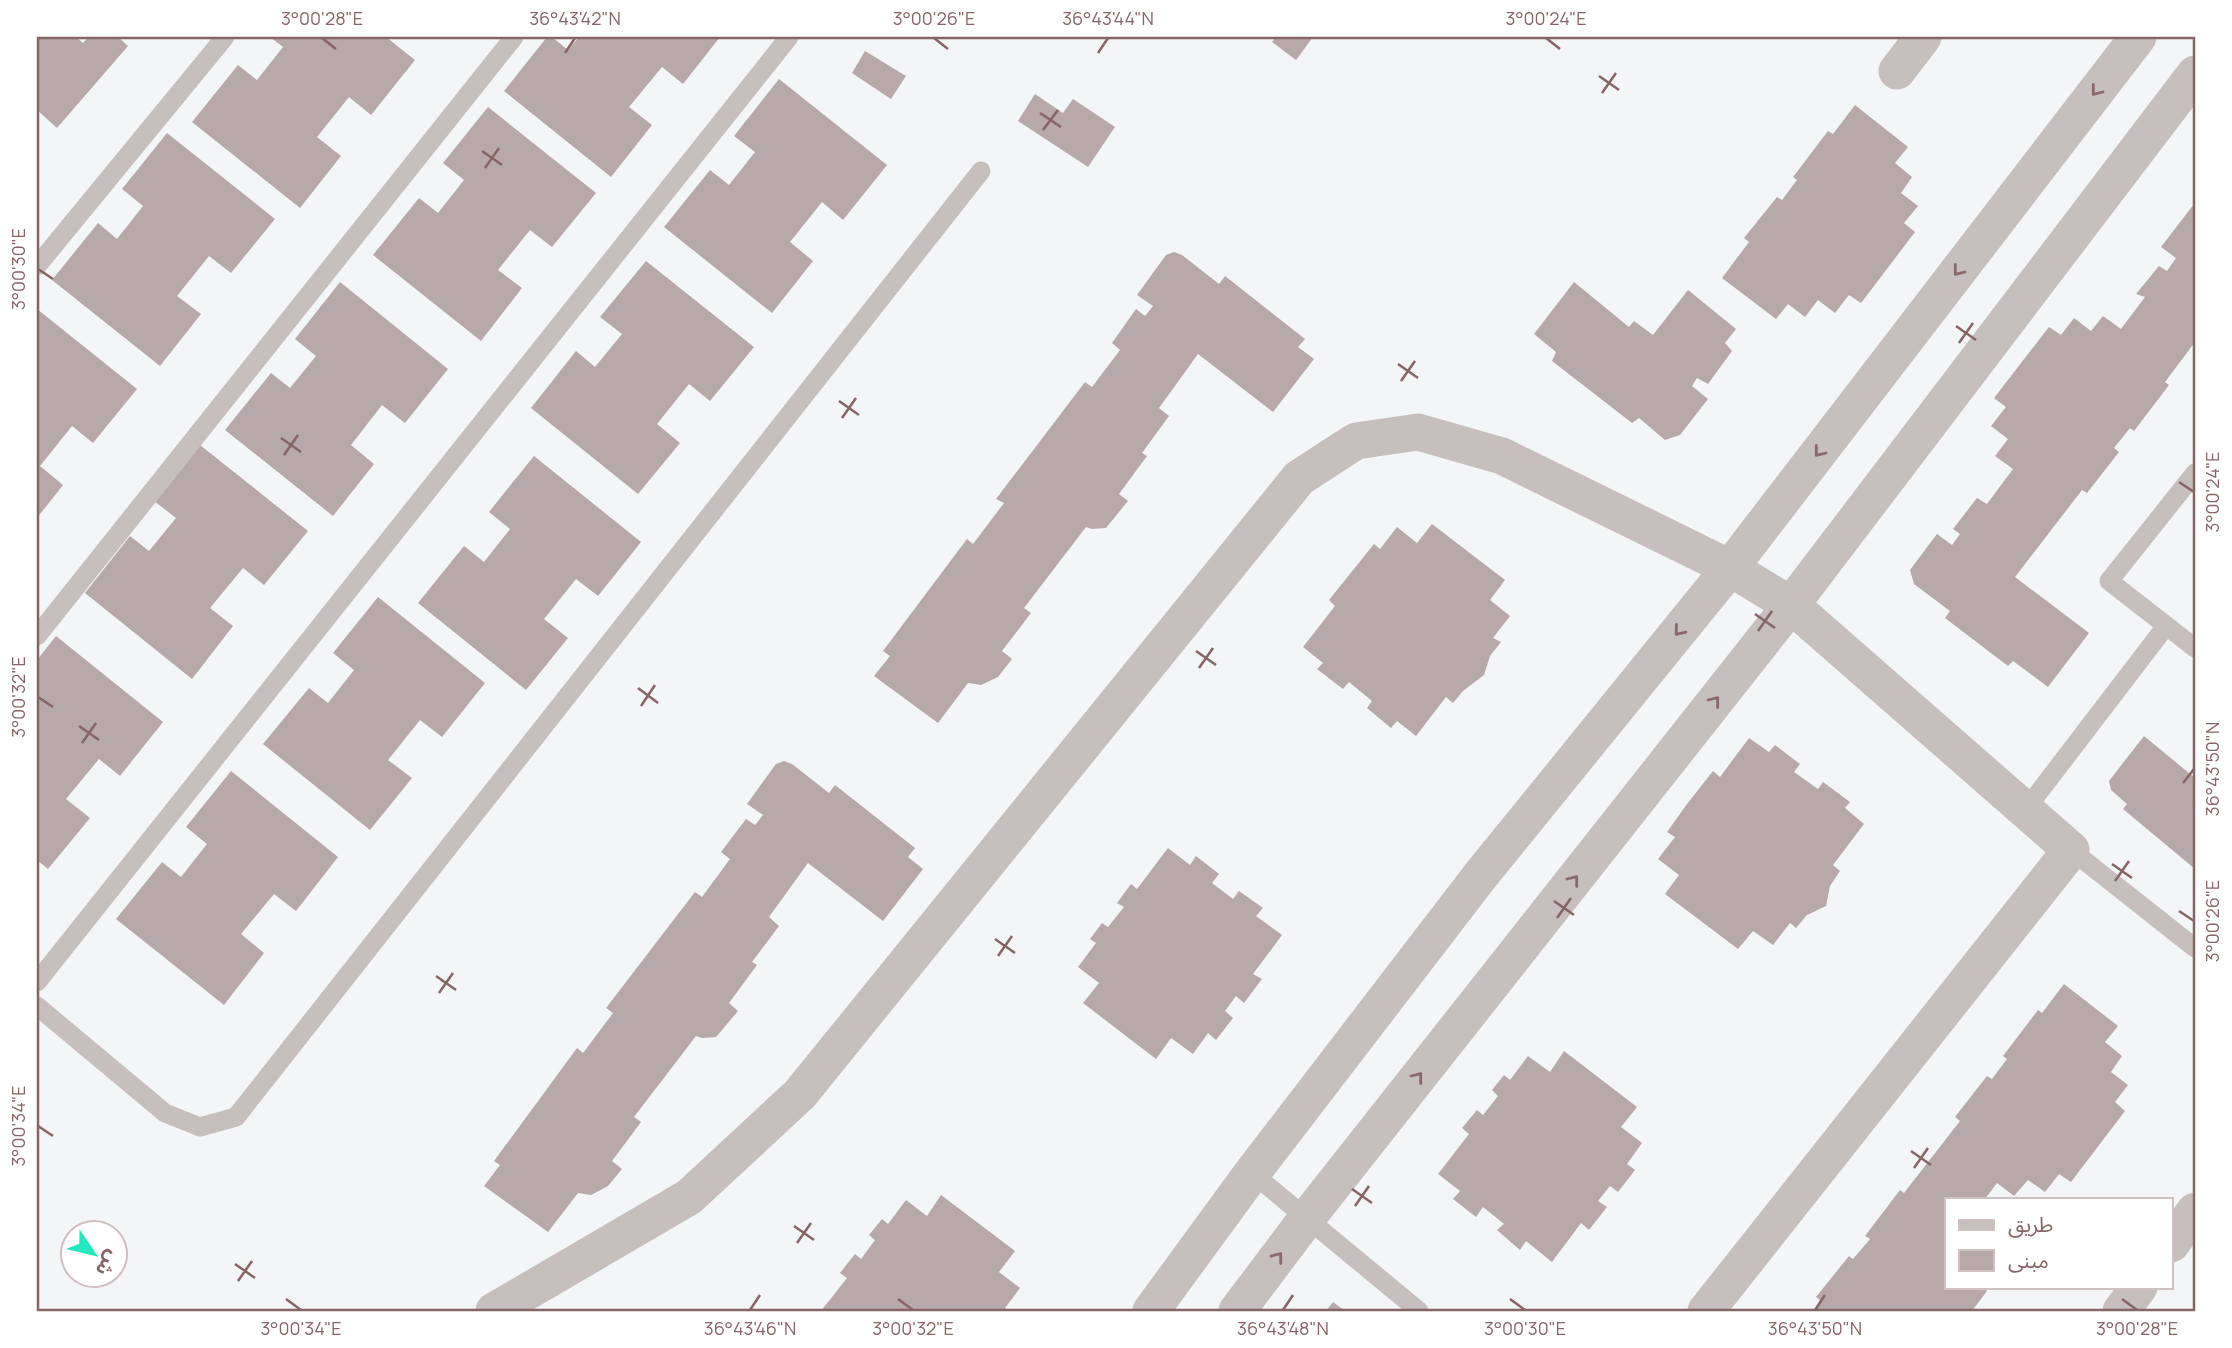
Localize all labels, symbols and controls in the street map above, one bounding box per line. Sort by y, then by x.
text: 3°00'28"E [281,6,363,30]
text: 36°43'42"N [529,6,621,30]
text: 3°00'26"E [893,6,975,30]
text: 36°43'44"N [1062,6,1154,30]
text: 3°00'24"E [1505,6,1587,30]
one-way arrow [2092,83,2105,96]
text: 3°00'30"E [6,228,30,310]
one-way arrow [1953,264,1966,276]
one-way arrow [1815,444,1828,456]
text: 3°00'24"E [2200,451,2224,533]
one-way arrow [1675,622,1687,635]
text: 3°00'32"E [6,656,30,738]
one-way arrow [1707,697,1720,709]
text: 36°43'50"N [2200,722,2224,816]
one-way arrow [1566,875,1578,888]
text: 3°00'26"E [2200,880,2224,962]
one-way arrow [1409,1073,1422,1085]
text: 3°00'34"E [6,1085,30,1167]
legend [1945,1198,2172,1288]
text: طريق [2008,1210,2053,1238]
north arrow [60,1218,130,1288]
text: ش [90,1246,126,1282]
text: مبنى [2008,1246,2049,1274]
one-way arrow [1269,1252,1282,1264]
text: 3°00'34"E [260,1316,342,1340]
text: 36°43'46"N [704,1316,796,1340]
text: 3°00'32"E [872,1316,954,1340]
text: 36°43'48"N [1237,1316,1329,1340]
text: 3°00'30"E [1484,1316,1566,1340]
text: 36°43'50"N [1768,1316,1862,1340]
text: 3°00'28"E [2096,1316,2178,1340]

